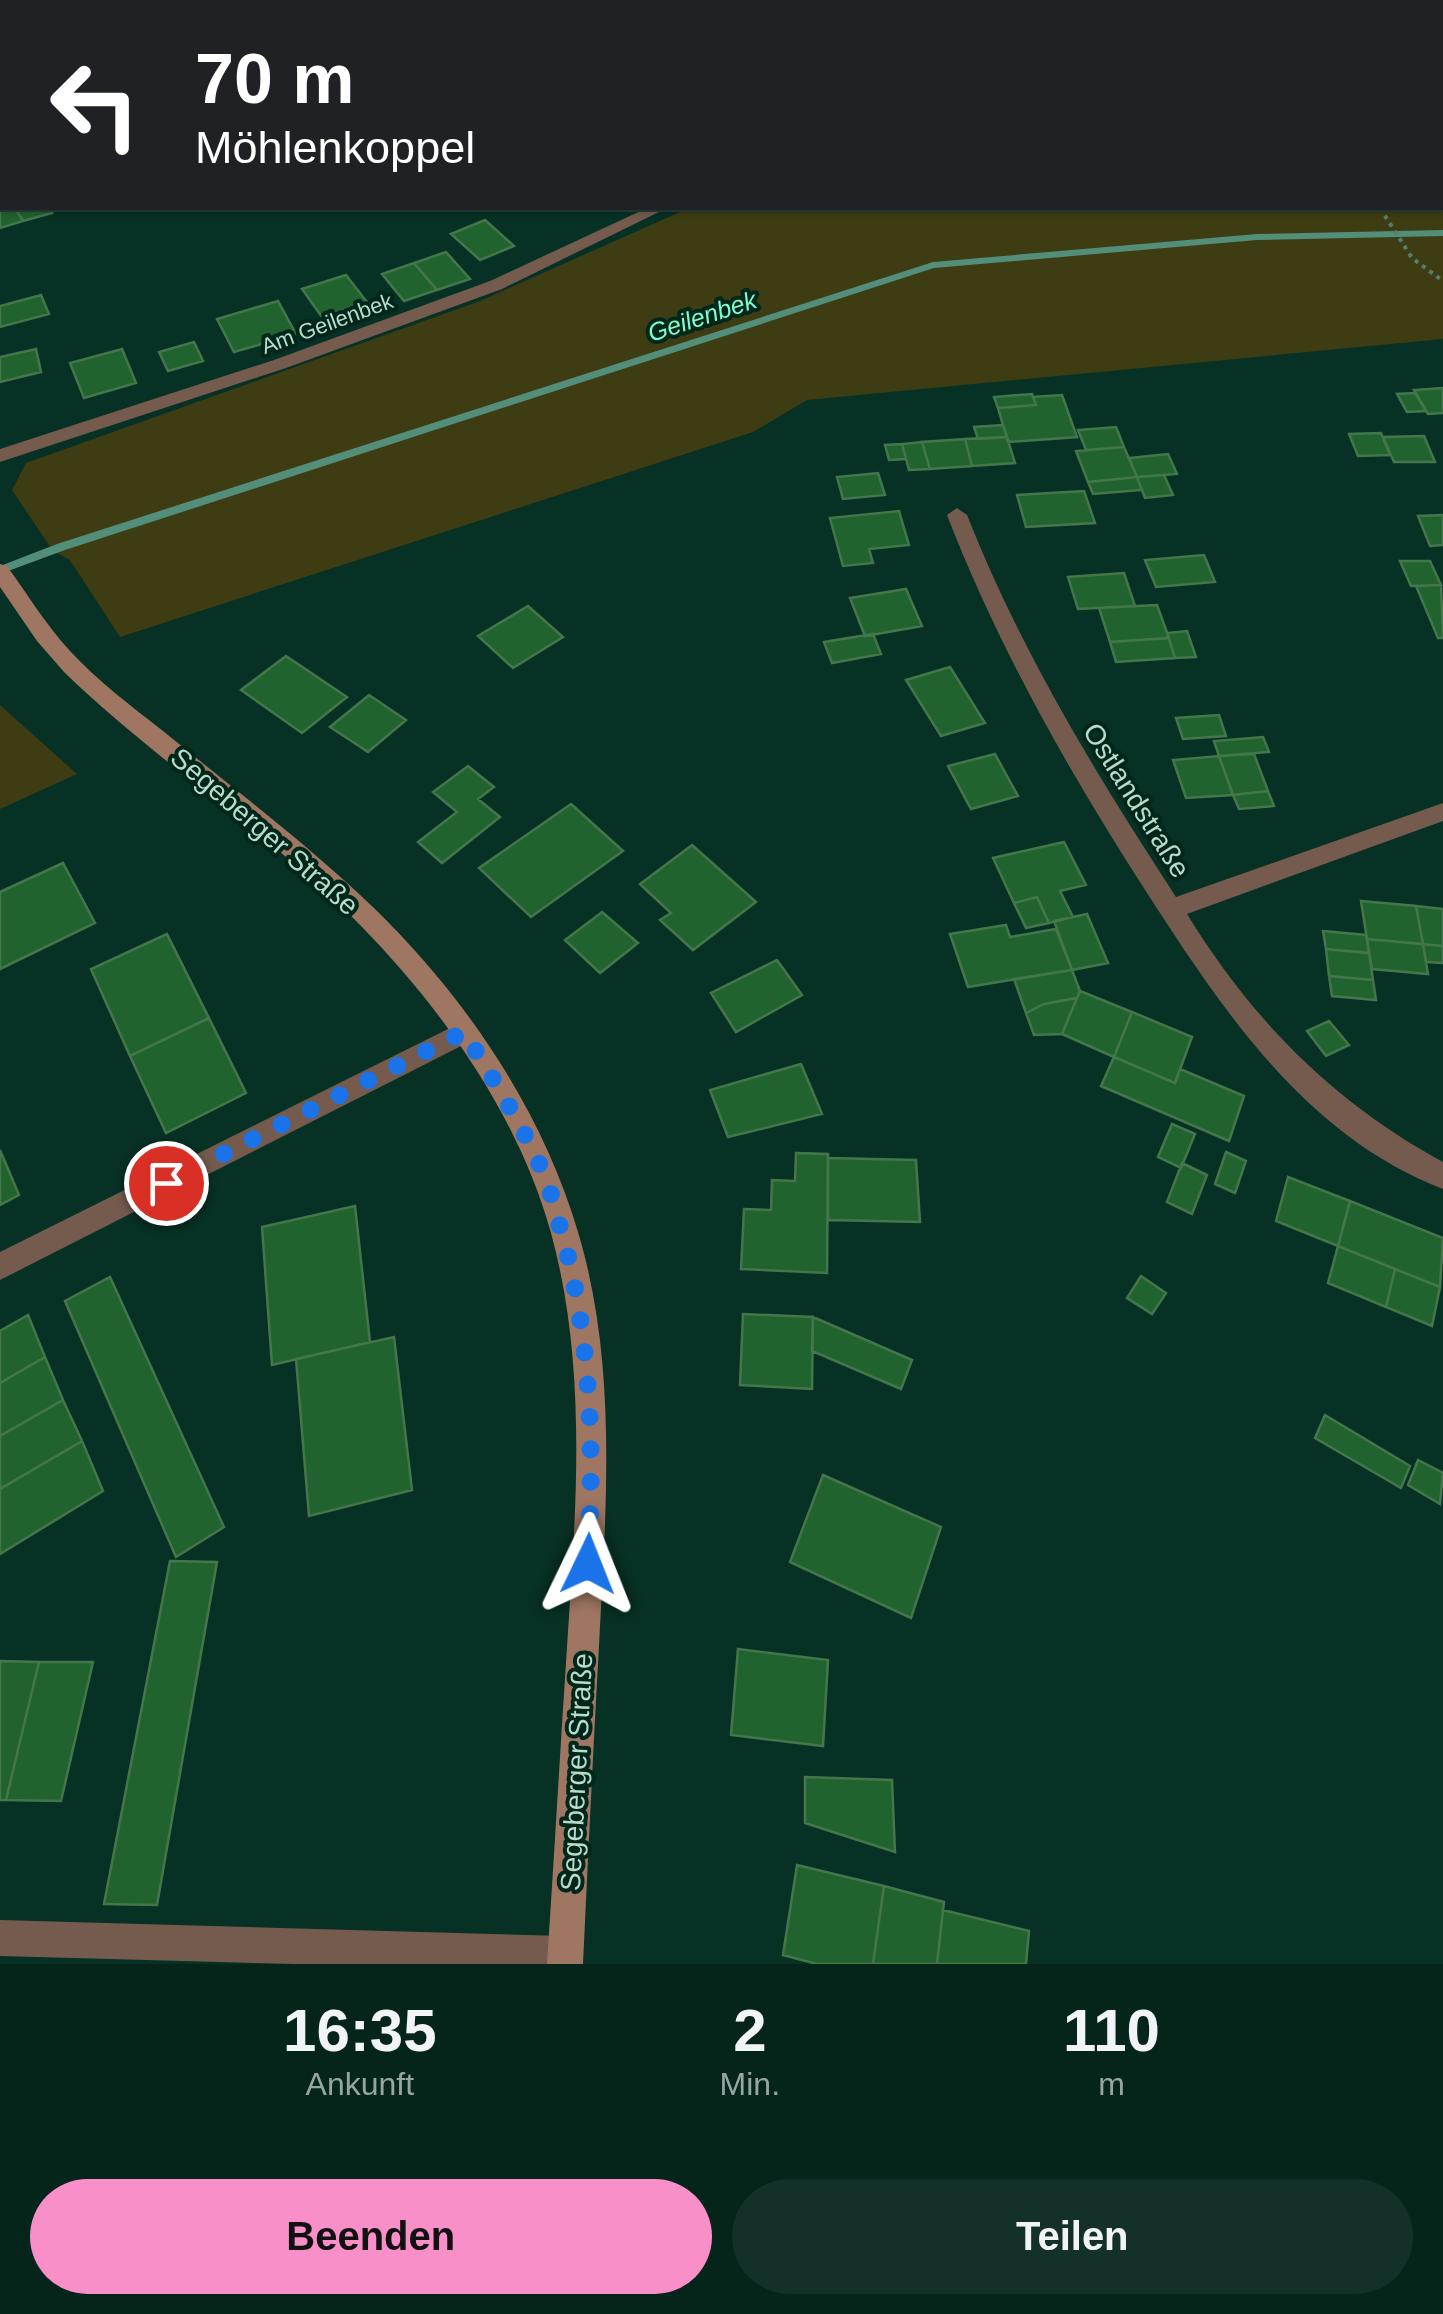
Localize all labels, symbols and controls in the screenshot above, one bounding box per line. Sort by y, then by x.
icon: left [30,40,160,170]
text: 70 m [195,40,355,118]
text: Möhlenkoppel [195,122,475,173]
water label: Geilenbek [644,285,761,347]
street label: Am Geilenbek [258,288,397,359]
street label: Ostlandstraße [1077,717,1196,883]
street label: Segeberger Straße [165,742,365,921]
pin [124,1141,209,1226]
icon: arrive [139,1156,194,1211]
position arrow [536,1512,640,1616]
street label: Segeberger Straße [555,1652,598,1892]
text: 16:35 [283,1997,437,2064]
text: 2 [733,1997,767,2064]
text: 110 [1063,1997,1160,2064]
text: Ankunft [306,2066,414,2102]
text: Min. [720,2066,780,2102]
text: m [1098,2066,1125,2102]
button: Beenden [30,2179,712,2294]
button: Teilen [732,2179,1413,2294]

